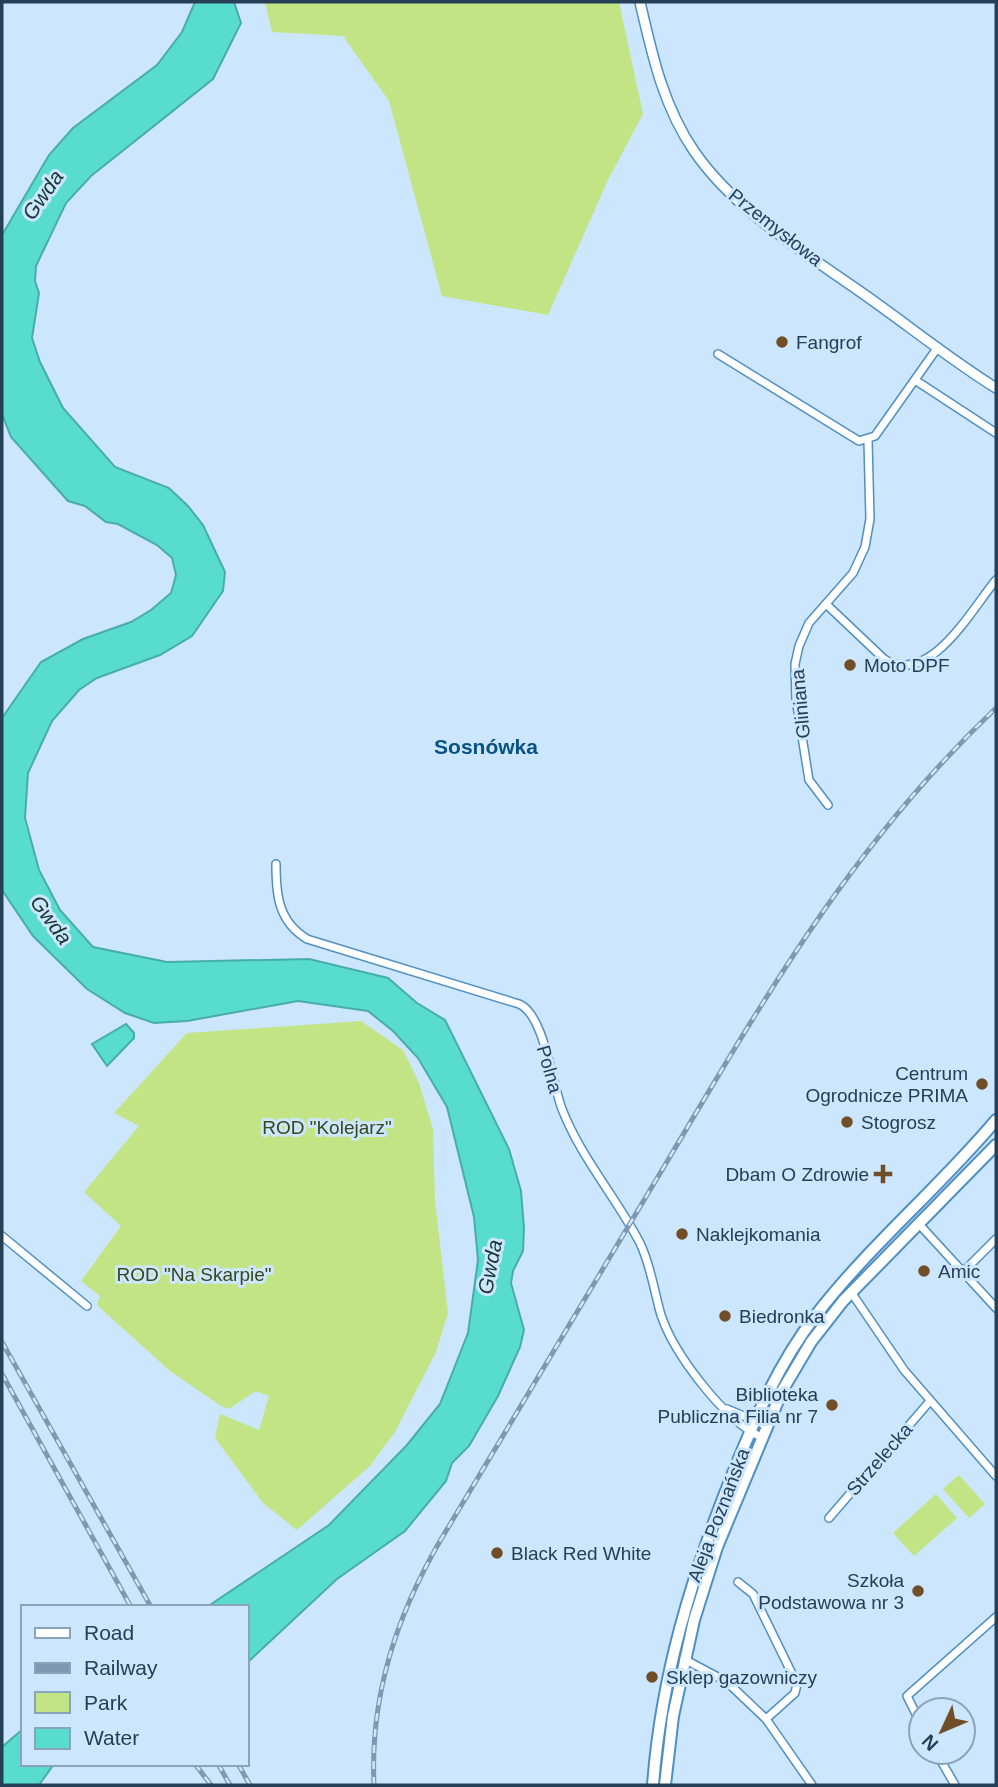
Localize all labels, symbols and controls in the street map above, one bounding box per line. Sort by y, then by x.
water label: Gwda [17,166,68,224]
street label: Przemysłowa [725,184,827,271]
place label: Fangrof [796,332,862,353]
marker: Fangrof [774,334,790,350]
place label: Moto DPF [864,655,950,676]
marker: Moto DPF [842,657,858,673]
street label: Gliniana [787,668,814,740]
district label: Sosnówka [434,735,538,758]
water label: Gwda [26,891,77,949]
street label: Polna [533,1043,566,1096]
place label: Centrum Ogrodnicze PRIMA [805,1063,968,1106]
marker: Centrum Ogrodnicze PRIMA [974,1076,990,1092]
place label: Stogrosz [861,1112,936,1133]
marker: Stogrosz [839,1114,855,1130]
park label: ROD "Kolejarz" [262,1117,392,1138]
place label: Dbam O Zdrowie [725,1164,869,1185]
marker: Dbam O Zdrowie [875,1166,891,1182]
place label: Naklejkomania [696,1224,821,1245]
marker: Naklejkomania [674,1226,690,1242]
water label: Gwda [473,1238,506,1296]
place label: Amic [938,1261,980,1282]
marker: Amic [916,1263,932,1279]
park label: ROD "Na Skarpie" [117,1264,271,1285]
place label: Biedronka [739,1306,825,1327]
marker: Biedronka [717,1308,733,1324]
place label: Biblioteka Publiczna Filia nr 7 [657,1384,818,1427]
marker: Biblioteka Publiczna Filia nr 7 [824,1397,840,1413]
street label: Strzelecka [842,1419,917,1500]
street label: Aleja Poznańska [683,1445,754,1585]
place label: Black Red White [511,1543,651,1564]
marker: Black Red White [489,1545,505,1561]
place label: Szkoła Podstawowa nr 3 [758,1570,904,1613]
marker: Szkoła Podstawowa nr 3 [910,1583,926,1599]
legend [21,1605,248,1766]
text: Road [84,1621,134,1644]
text: Railway [84,1656,158,1679]
place label: Sklep gazowniczy [666,1667,818,1688]
marker: Sklep gazowniczy [644,1669,660,1685]
text: Park [84,1691,128,1714]
north arrow [907,1696,977,1766]
text: Water [84,1726,139,1749]
text: N [918,1730,942,1755]

